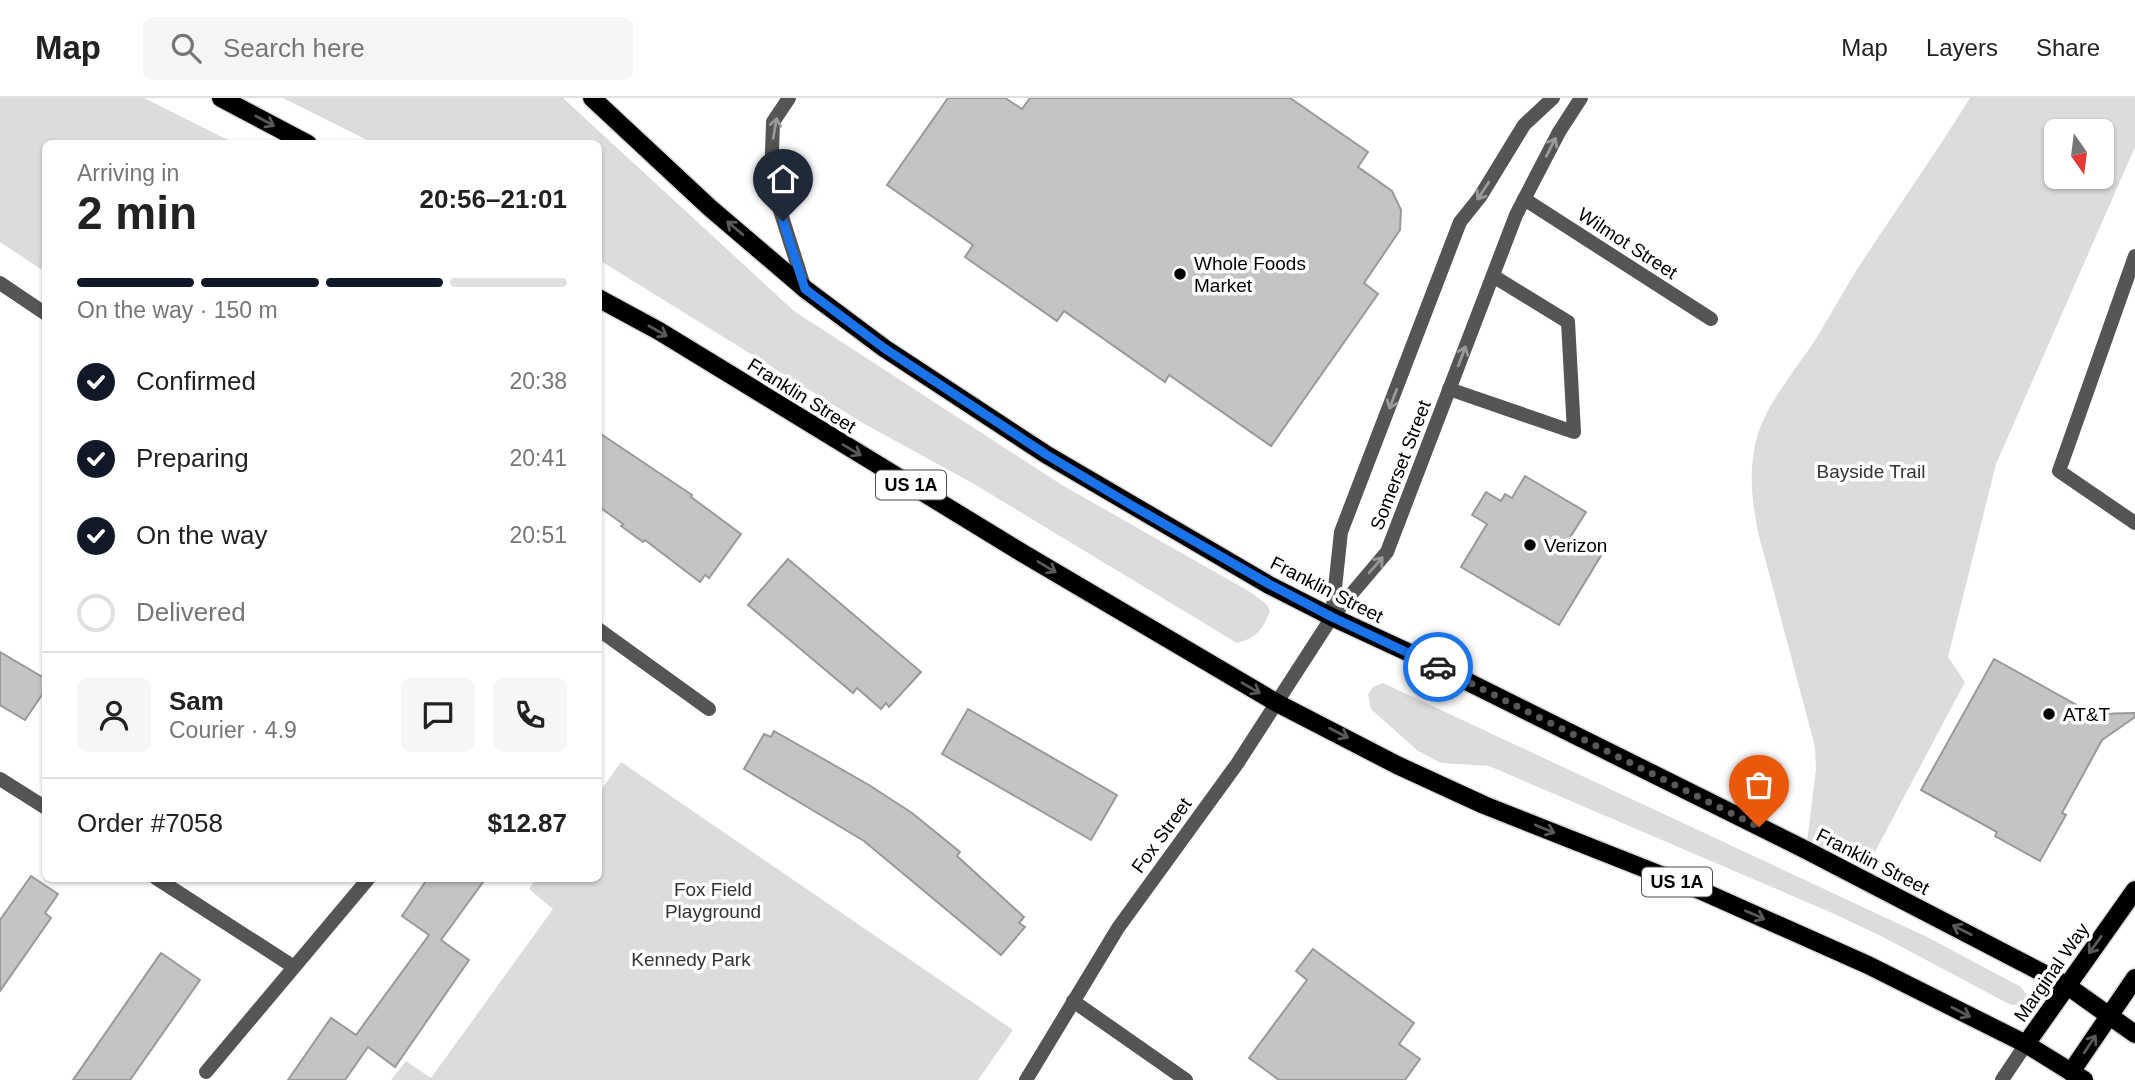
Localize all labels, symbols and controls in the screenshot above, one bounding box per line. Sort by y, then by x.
search box [143,17,633,80]
text: Map [35,29,101,66]
icon: search [167,29,205,67]
text: Search here [223,33,365,63]
text: Map [1841,34,1888,61]
text: Layers [1926,34,1998,61]
text: Share [2036,34,2100,61]
one-way arrow [254,114,274,128]
one-way arrow [769,118,782,140]
north arrow [2044,119,2114,189]
map controls [2044,119,2114,189]
one-way arrow [1545,137,1559,158]
pin [753,149,813,221]
text: Arriving in [77,160,179,186]
icon: home [764,160,802,198]
one-way arrow [1476,181,1491,200]
text: 20:56–21:01 [420,184,567,214]
text: 2 min [77,187,197,239]
street label: Wilmot Street [1574,204,1682,284]
one-way arrow [726,220,744,236]
place label: Whole Foods Market [1194,253,1306,296]
marker: Whole Foods Market [1172,266,1188,282]
text: On the way · 150 m [77,297,278,323]
one-way arrow [648,324,668,338]
one-way arrow [1457,345,1470,367]
street label: Franklin Street [744,354,860,437]
icon: check [77,363,115,401]
text: Confirmed [136,366,256,396]
text: 20:38 [509,368,567,394]
one-way arrow [1385,387,1398,409]
street label: Somerset Street [1366,397,1435,533]
icon: check [77,440,115,478]
text: Preparing [136,443,249,473]
one-way arrow [842,443,862,457]
text: 20:41 [509,445,567,471]
park label: Bayside Trail [1817,461,1925,482]
road number: US 1A [876,470,946,500]
icon: check [77,517,115,555]
text: On the way [136,520,268,550]
text: 20:51 [509,522,567,548]
place label: Verizon [1544,535,1607,556]
marker: Verizon [1522,537,1538,553]
street label: Franklin Street [1267,552,1387,627]
one-way arrow [1368,556,1384,574]
one-way arrow [1037,561,1057,575]
text: Delivered [136,597,246,627]
courier [1403,632,1473,702]
icon: car [1419,648,1457,686]
button: person [77,678,151,752]
button: chat [401,678,475,752]
button: phone [493,678,567,752]
one-way arrow [1240,681,1260,695]
text: Sam [169,686,224,716]
place label: AT&T [2063,704,2111,725]
marker: AT&T [2041,706,2057,722]
text: Courier · 4.9 [169,717,297,743]
one-way arrow [1328,727,1349,741]
pin [1729,755,1789,827]
icon: bag [1740,766,1778,804]
street label: Fox Street [1127,793,1196,877]
text: Order #7058 [77,808,223,838]
text: $12.87 [487,808,567,838]
one-way arrow [1533,824,1555,837]
street label: Franklin Street [1813,824,1933,899]
road number: US 1A [1642,868,1712,896]
park label: Fox Field Playground [665,879,761,922]
one-way arrow [1744,909,1766,922]
street label: Marginal Way [2010,919,2093,1026]
one-way arrow [1952,923,1973,937]
one-way arrow [2088,935,2102,954]
park label: Kennedy Park [631,949,751,970]
one-way arrow [1950,1006,1971,1020]
one-way arrow [2083,1034,2097,1054]

